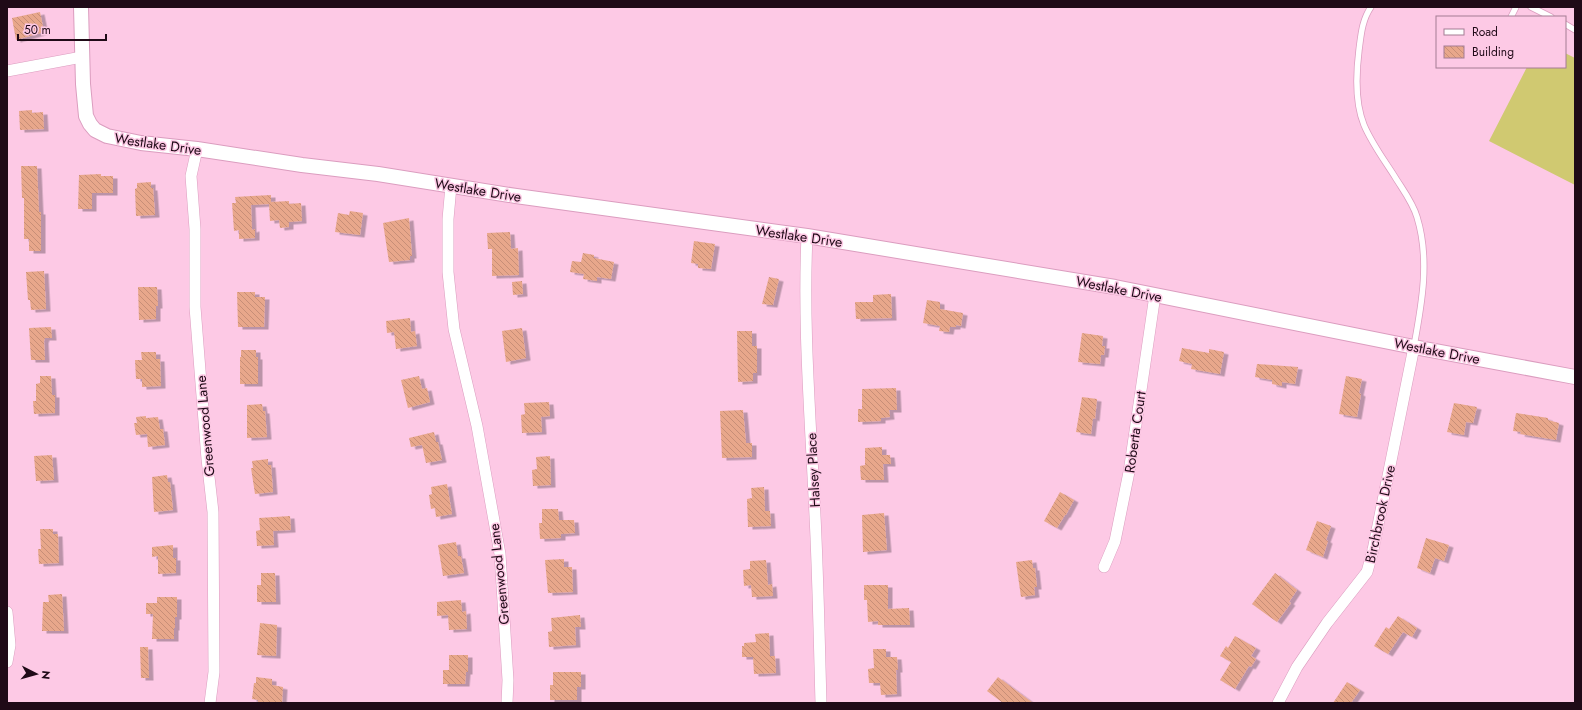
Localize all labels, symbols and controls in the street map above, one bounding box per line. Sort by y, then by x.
scale bar [18,16,106,42]
legend [1436,16,1566,68]
text: 50 m [24,21,51,39]
text: Road [1472,23,1498,41]
text: Building [1472,43,1514,61]
street label: Westlake Drive [113,128,203,160]
street label: Westlake Drive [433,173,523,207]
street label: Westlake Drive [754,220,844,252]
street label: Westlake Drive [1074,271,1164,307]
street label: Westlake Drive [1392,333,1482,369]
street label: Greenwood Lane [191,375,219,477]
street label: Roberta Court [1119,389,1151,474]
street label: Halsey Place [801,432,825,508]
street label: Birchbrook Drive [1360,463,1400,565]
street label: Greenwood Lane [484,522,514,626]
north arrow [16,654,56,694]
text: N [38,670,54,680]

